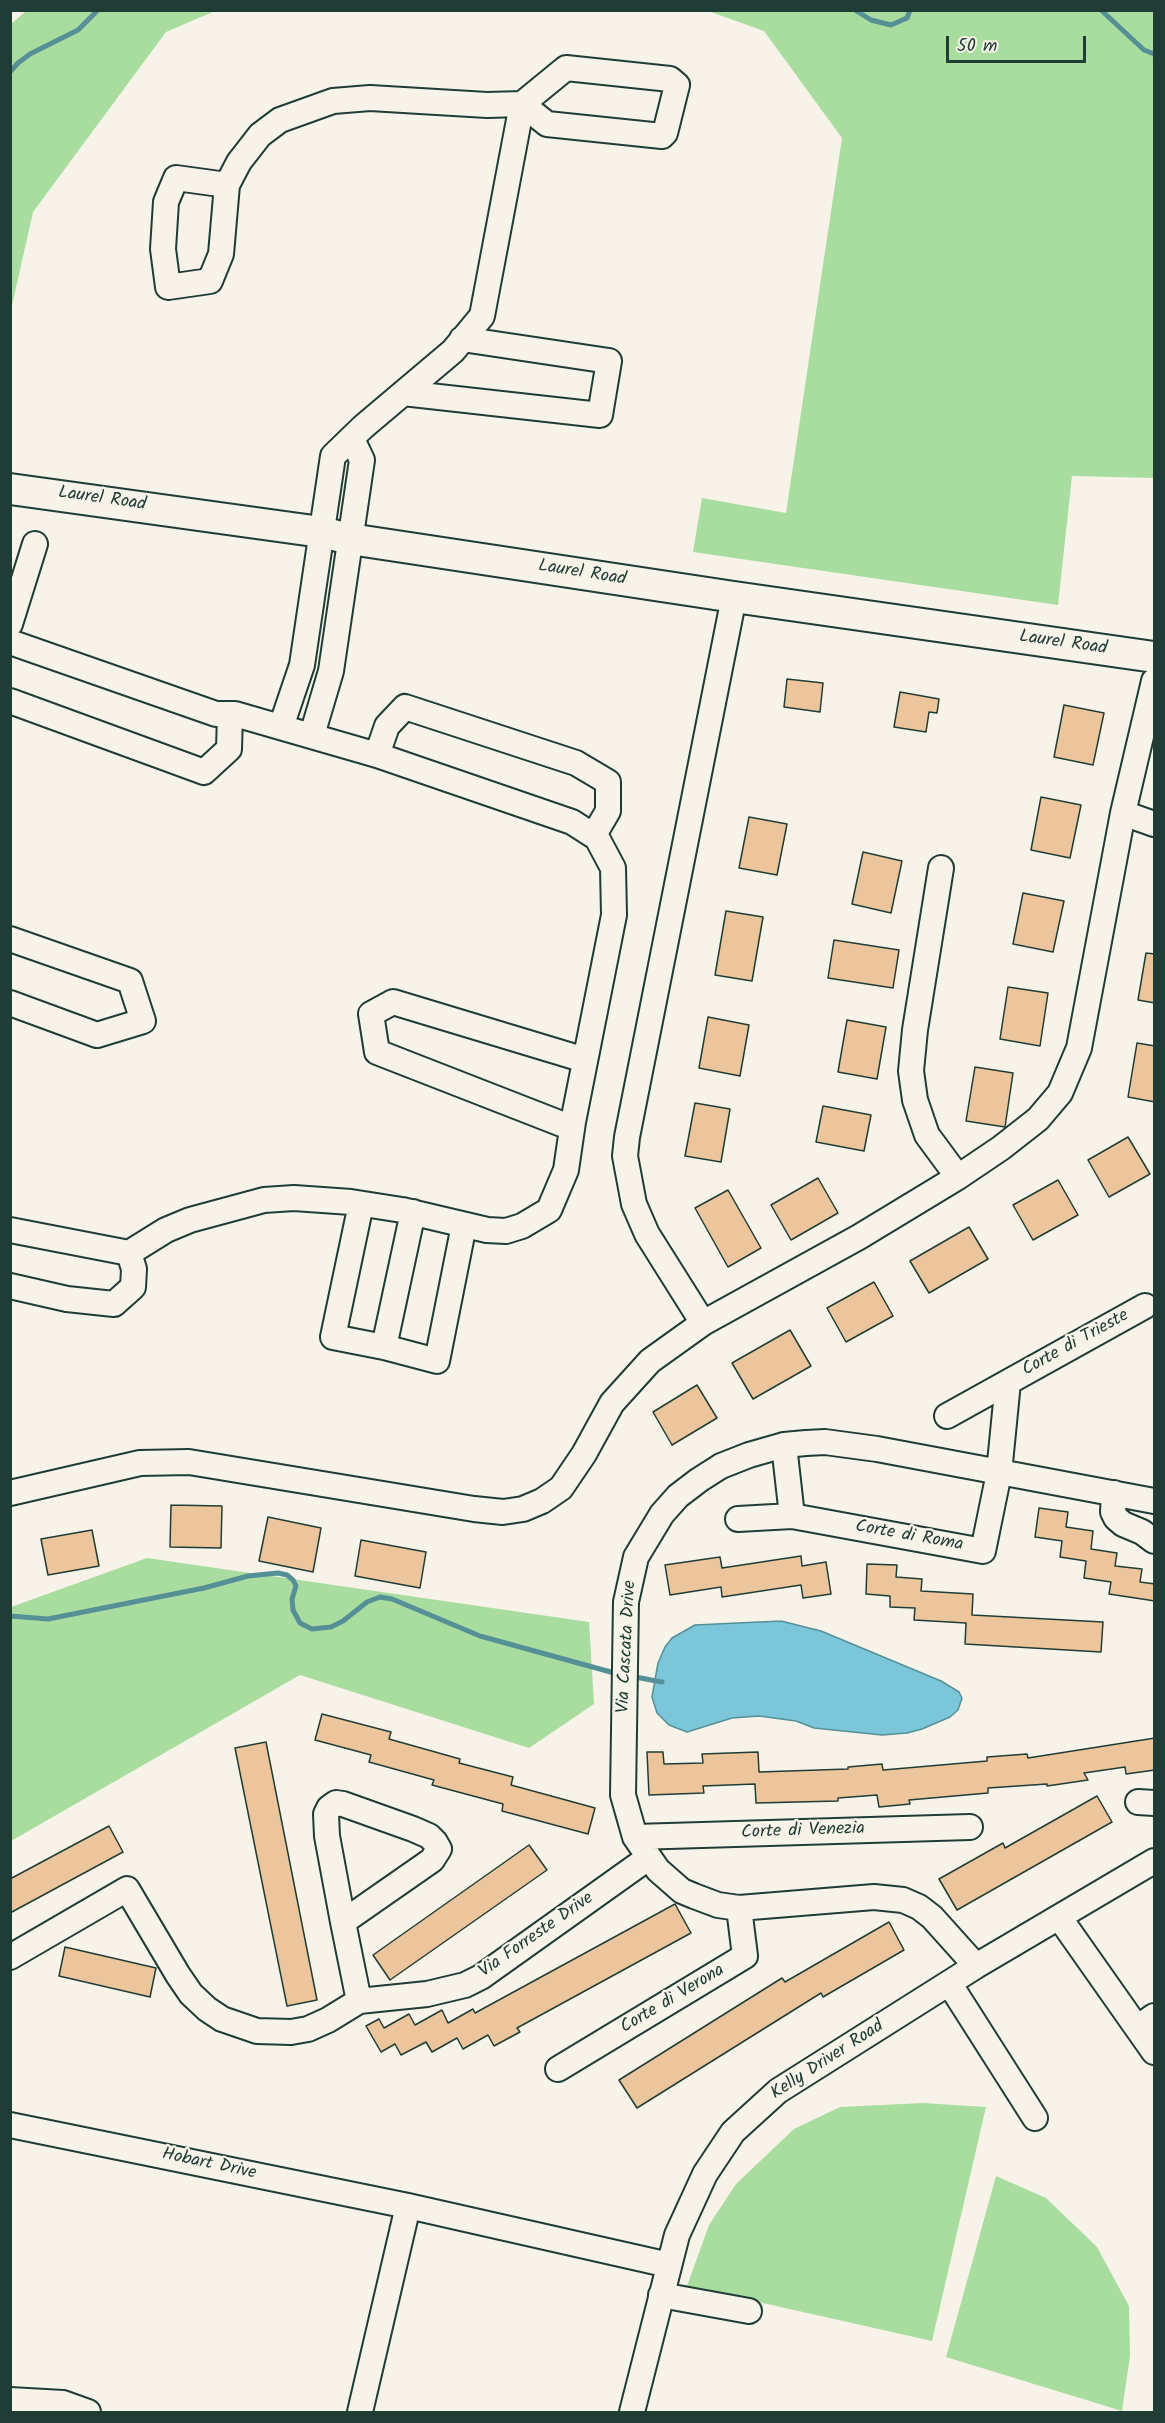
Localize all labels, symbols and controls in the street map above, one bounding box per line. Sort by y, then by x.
scale bar [949,24,1088,62]
text: 50 m [957,32,997,61]
street label: Laurel Road [57,483,147,517]
street label: Laurel Road [537,556,627,592]
street label: Laurel Road [1018,627,1108,661]
street label: Corte di Trieste [1019,1306,1133,1382]
street label: Corte di Roma [853,1517,965,1557]
street label: Via Cascata Drive [614,1580,642,1714]
street label: Corte di Venezia [741,1819,865,1845]
street label: Via Forreste Drive [476,1889,598,1983]
street label: Corte di Verona [617,1960,729,2040]
street label: Kelly Driver Road [768,2017,888,2105]
street label: Hobart Drive [160,2144,258,2186]

